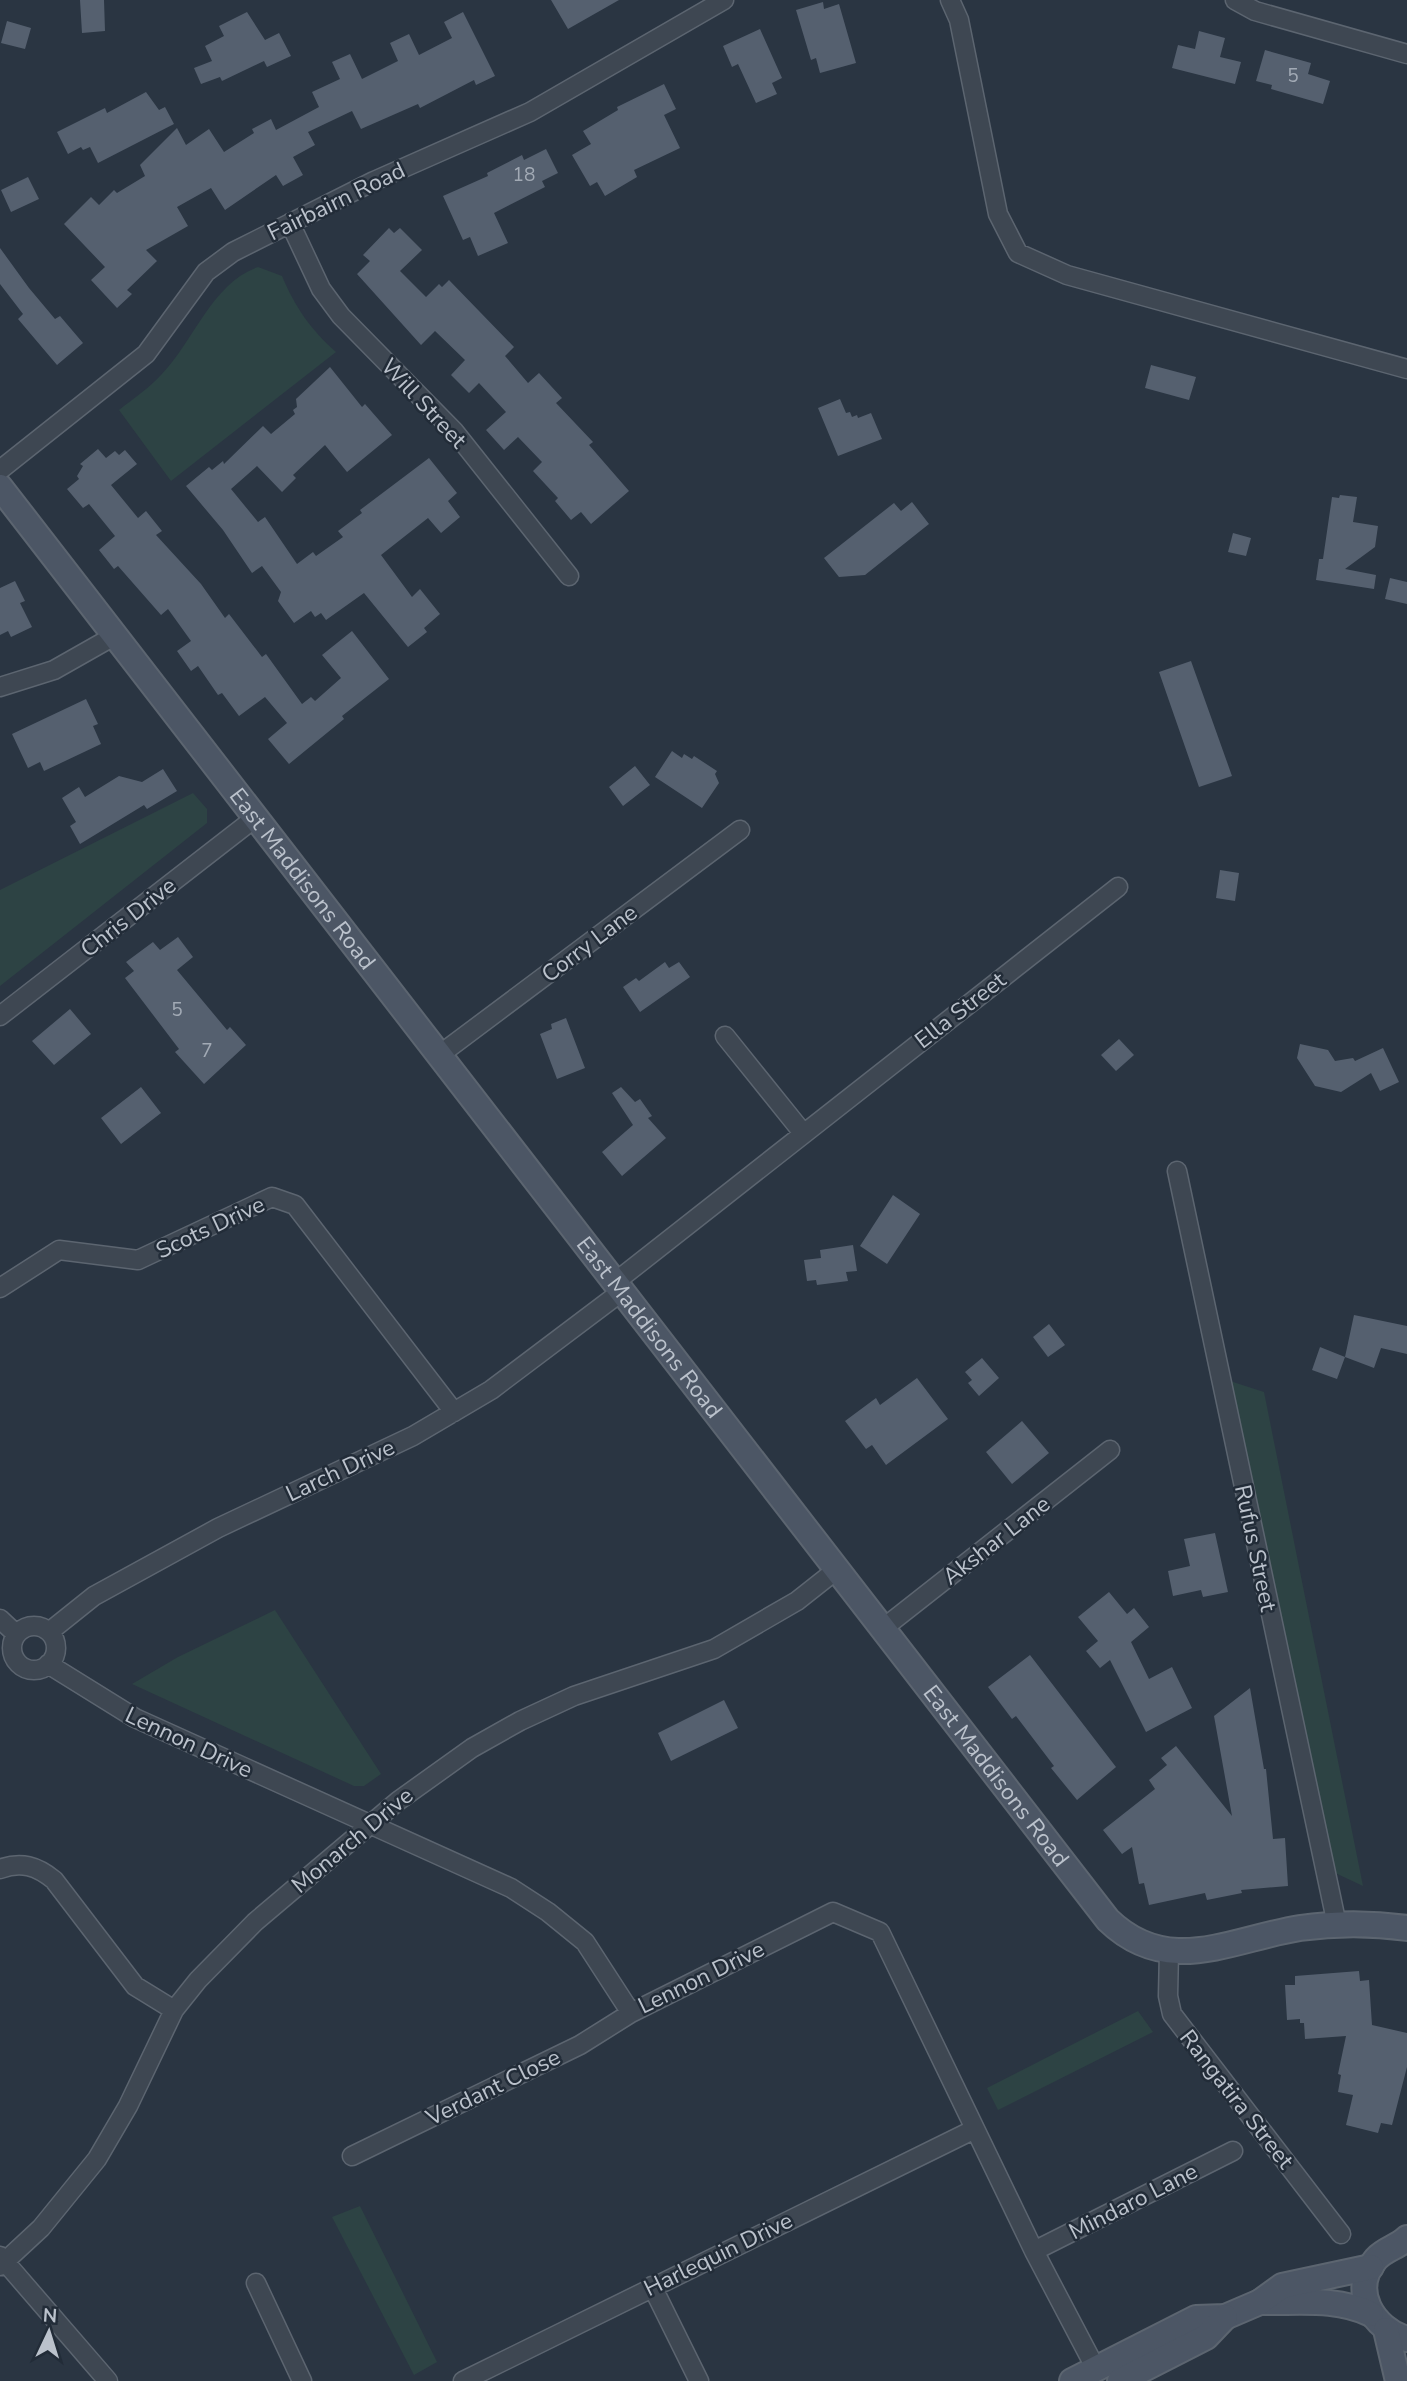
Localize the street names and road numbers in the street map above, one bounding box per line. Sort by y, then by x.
street label: Fairbairn Road [262,155,410,248]
street label: Will Street [374,351,474,456]
street label: East Maddisons Road [222,782,383,976]
street label: Chris Drive [74,870,183,965]
street label: Corry Lane [535,897,643,990]
street label: Ella Street [908,964,1013,1056]
street label: Scots Drive [151,1189,270,1266]
street label: East Maddisons Road [569,1230,729,1425]
street label: Larch Drive [281,1432,400,1509]
street label: Rufus Street [1227,1482,1284,1615]
street label: Akshar Lane [936,1489,1056,1592]
street label: East Maddisons Road [916,1679,1076,1873]
street label: Lennon Drive [120,1699,257,1785]
street label: Monarch Drive [285,1780,420,1900]
street label: Lennon Drive [633,1933,770,2021]
street label: Rangatira Street [1172,2023,1301,2176]
street label: Verdant Close [420,2042,565,2134]
street label: Mindaro Lane [1064,2156,1203,2247]
street label: Harlequin Drive [639,2205,798,2304]

